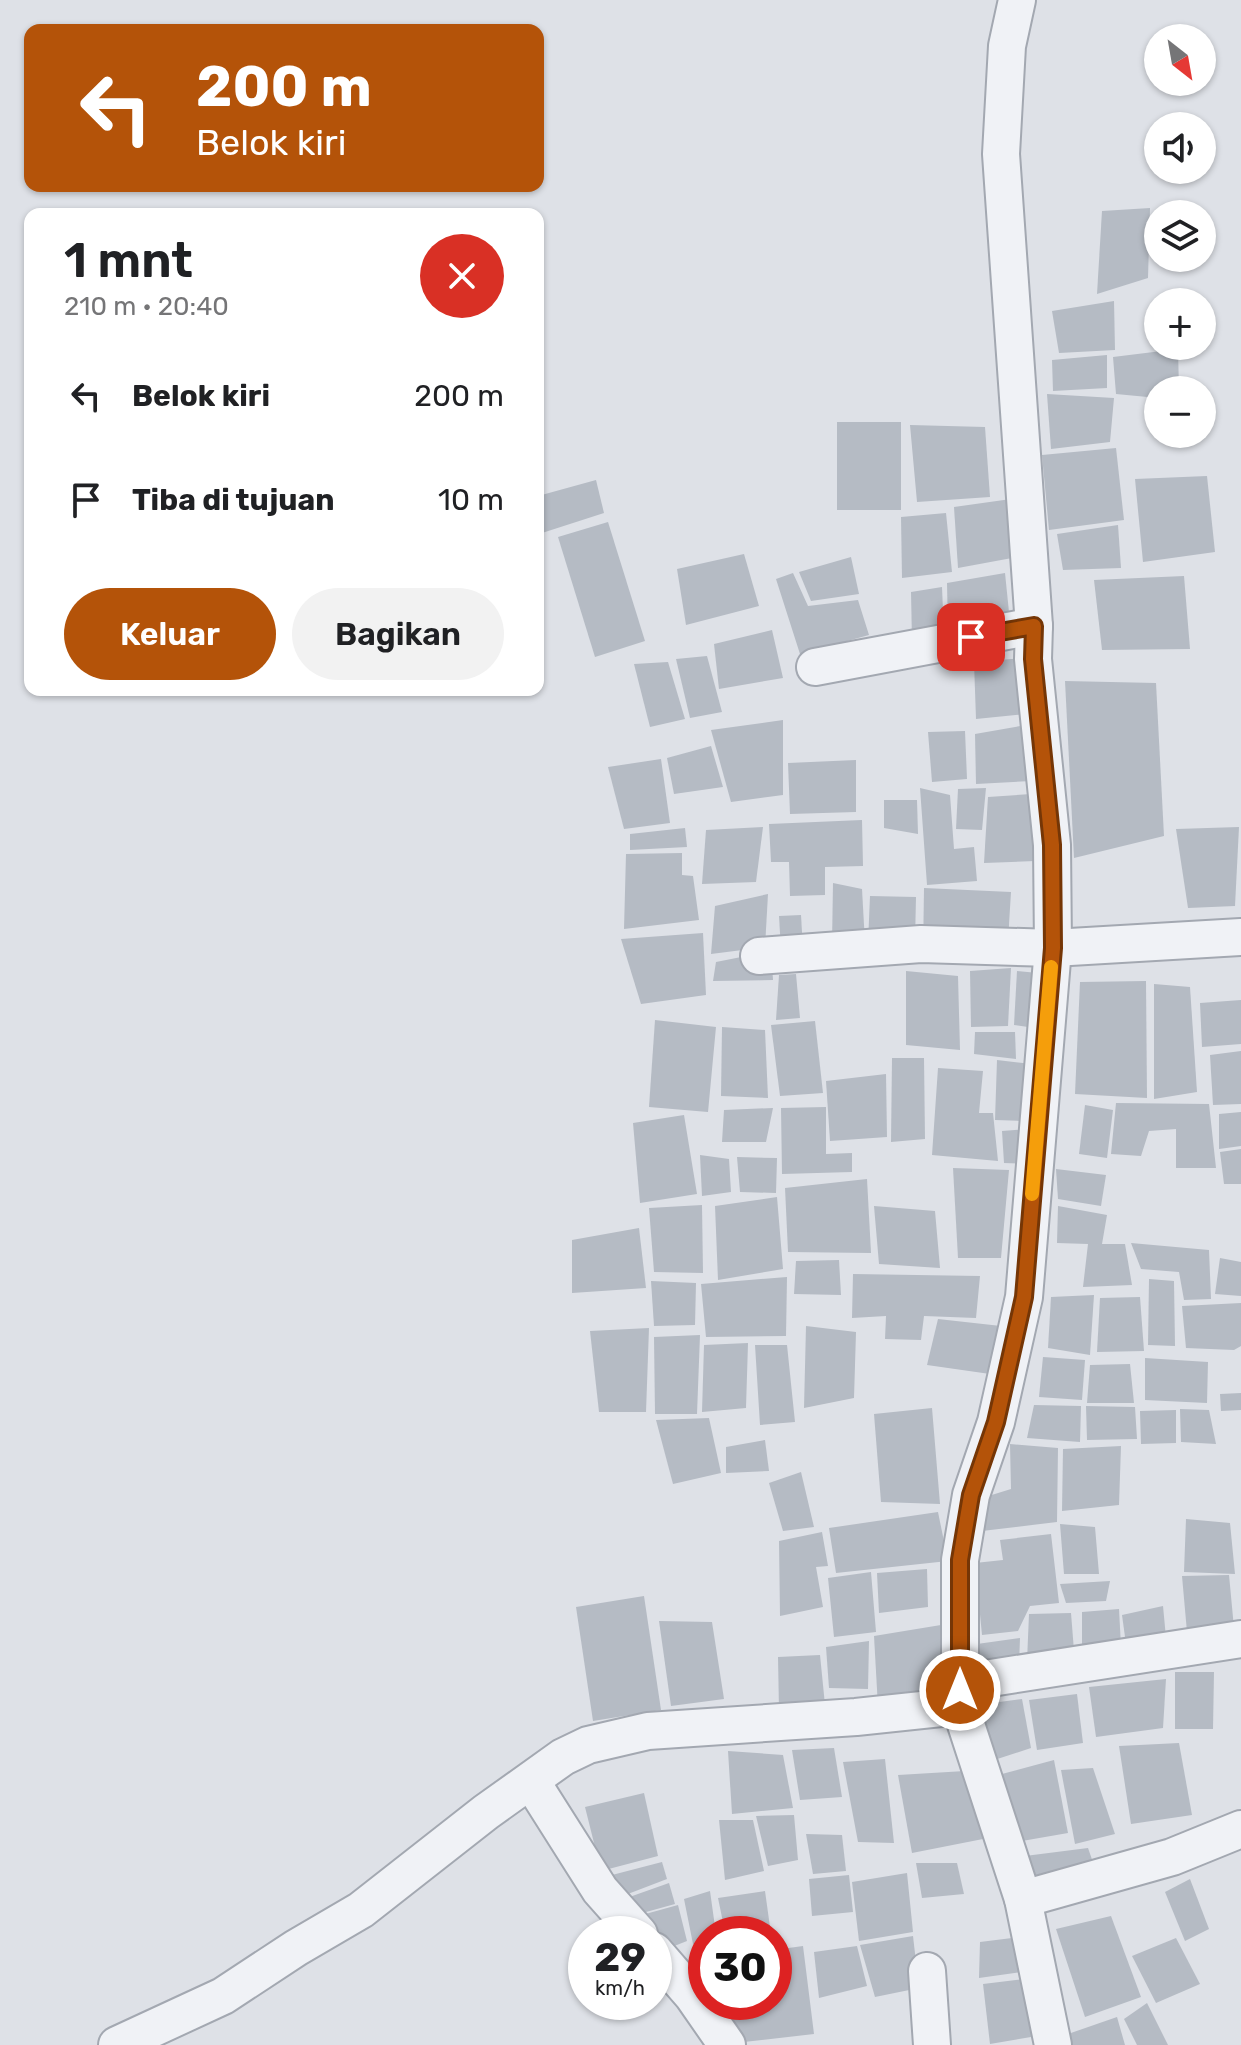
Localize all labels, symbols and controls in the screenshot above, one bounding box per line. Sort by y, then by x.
north arrow [1144,24,1216,96]
map controls [1144,24,1216,448]
text: 200 m [196,54,372,120]
icon: left [64,56,168,160]
button: sound [1144,112,1216,184]
text: Belok kiri [196,121,346,164]
button: layers [1144,200,1216,272]
text: 1 mnt [64,232,193,289]
button: close [420,234,504,318]
button: + [1144,288,1216,360]
text: 210 m · 20:40 [64,291,229,322]
icon: left [64,374,108,418]
button: − [1144,376,1216,448]
text: Belok kiri [132,378,270,414]
text: 200 m [414,378,504,414]
icon: arrive [64,478,108,522]
text: Tiba di tujuan [132,482,334,518]
text: 10 m [438,482,504,518]
button: Keluar [64,588,276,680]
button: Bagikan [292,588,504,680]
pin [937,603,1005,671]
icon: arrive [949,615,993,659]
position arrow [918,1648,1002,1732]
speed limit sign: 30 [688,1916,792,2020]
text: 29 [594,1934,646,1981]
text: km/h [595,1976,645,2000]

